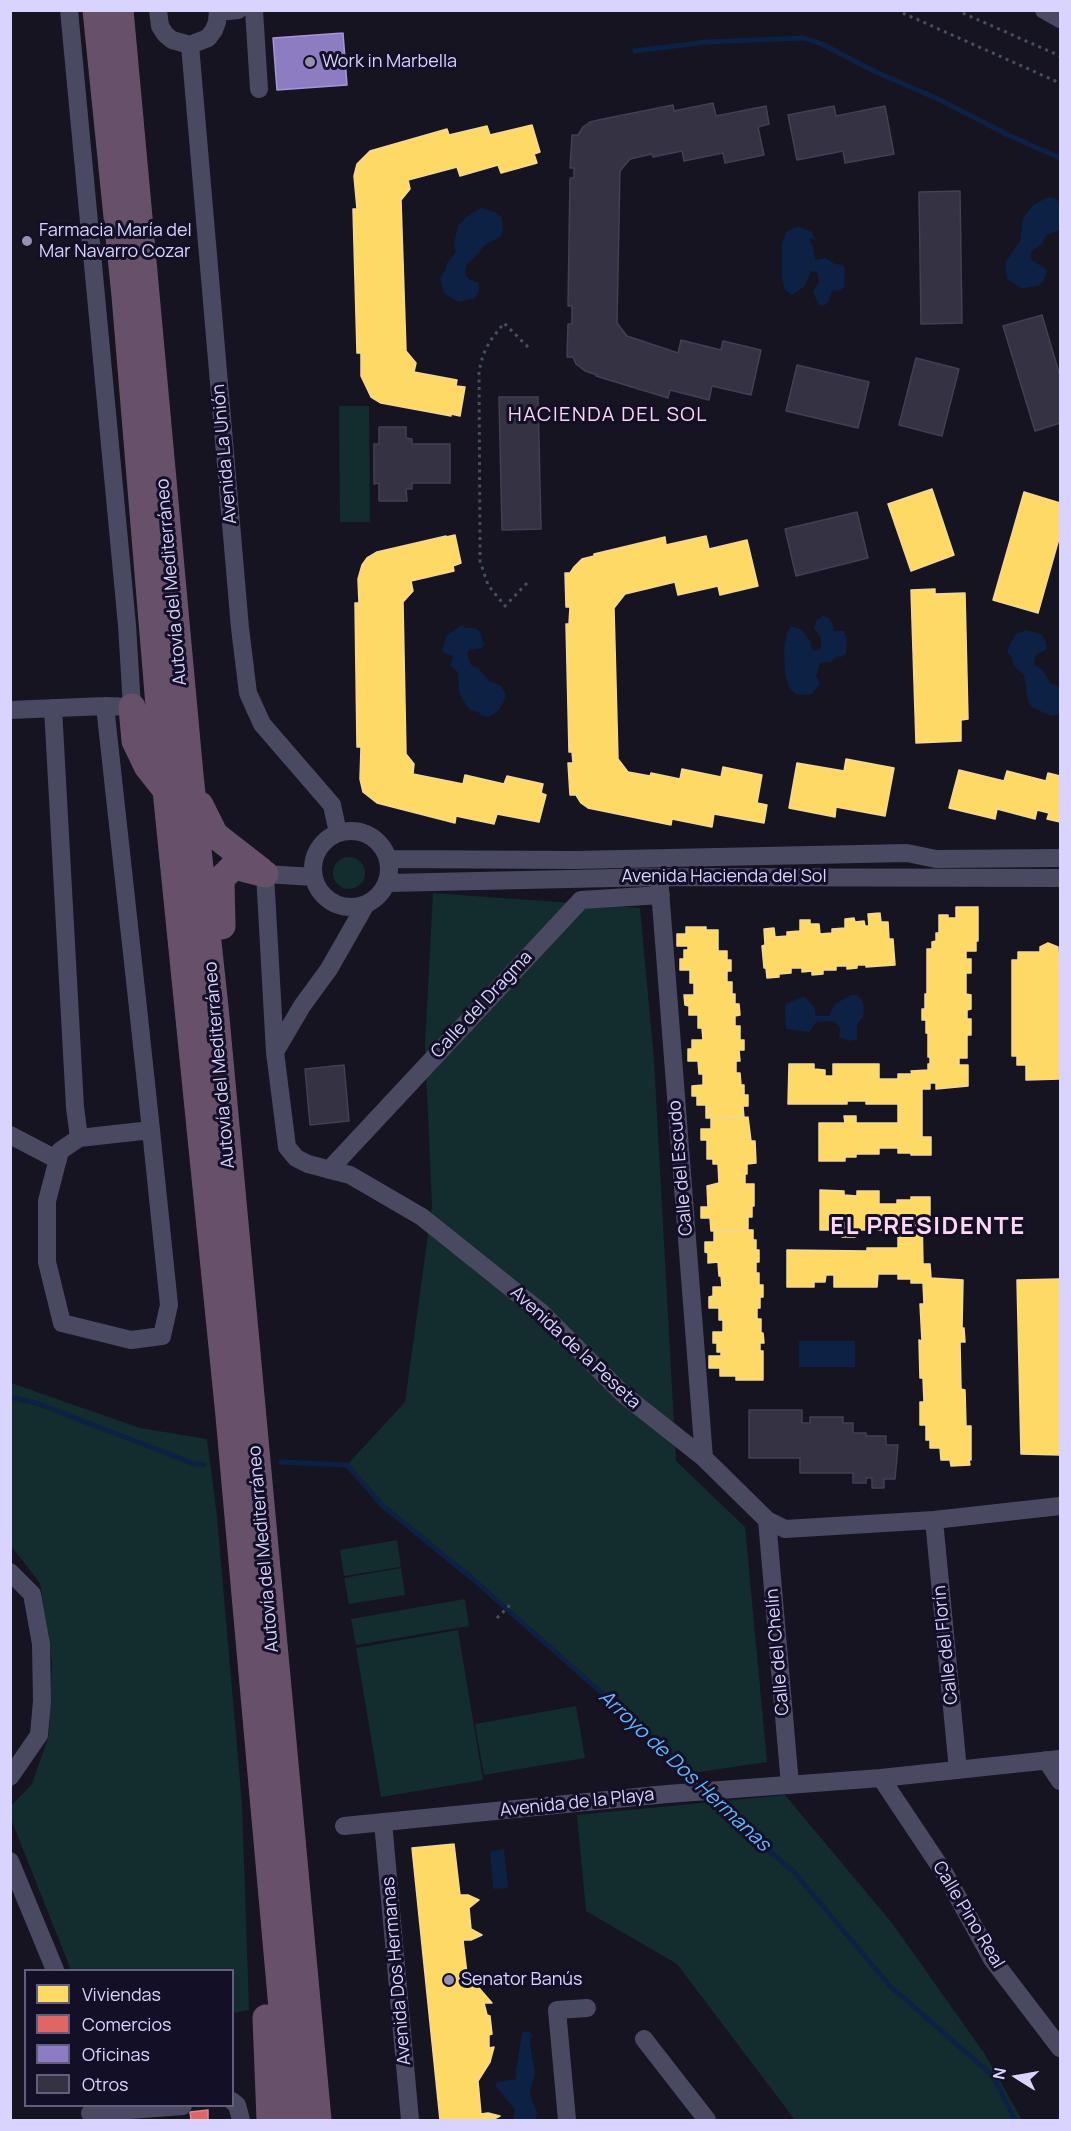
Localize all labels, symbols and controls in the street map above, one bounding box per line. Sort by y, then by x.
place label: Work in Marbella [322,51,457,73]
marker: Work in Marbella [303,55,317,69]
place label: Farmacia María del Mar Navarro Cozar [39,220,192,262]
marker: Farmacia María del Mar Navarro Cozar [20,234,34,248]
street label: Avenida La Unión [208,383,242,525]
district label: HACIENDA DEL SOL [508,403,708,427]
street label: Autovía del Mediterráneo [152,478,192,686]
street label: Avenida Hacienda del Sol [621,866,827,888]
street label: Calle del Dragma [427,947,537,1063]
street label: Autovía del Mediterráneo [200,961,240,1169]
street label: Calle del Escudo [664,1099,698,1237]
district label: EL PRESIDENTE [830,1213,1026,1241]
street label: Avenida de la Peseta [505,1282,645,1414]
street label: Autovía del Mediterráneo [244,1445,284,1653]
street label: Calle del Florín [929,1584,963,1706]
street label: Calle del Chelín [762,1588,794,1716]
water label: Arroyo de Dos Hermanas [593,1685,775,1857]
street label: Avenida de la Playa [499,1784,655,1822]
street label: Calle Pino Real [928,1857,1008,1973]
street label: Avenida Dos Hermanas [378,1876,416,2066]
legend [24,1969,234,2107]
place label: Senator Banús [461,1969,582,1991]
marker: Senator Banús [442,1973,456,1987]
text: Viviendas [82,1982,161,2006]
text: Comercios [82,2012,171,2036]
text: Oficinas [82,2042,150,2066]
north arrow [987,2047,1047,2107]
text: N [987,2066,1011,2081]
text: Otros [82,2072,129,2096]

